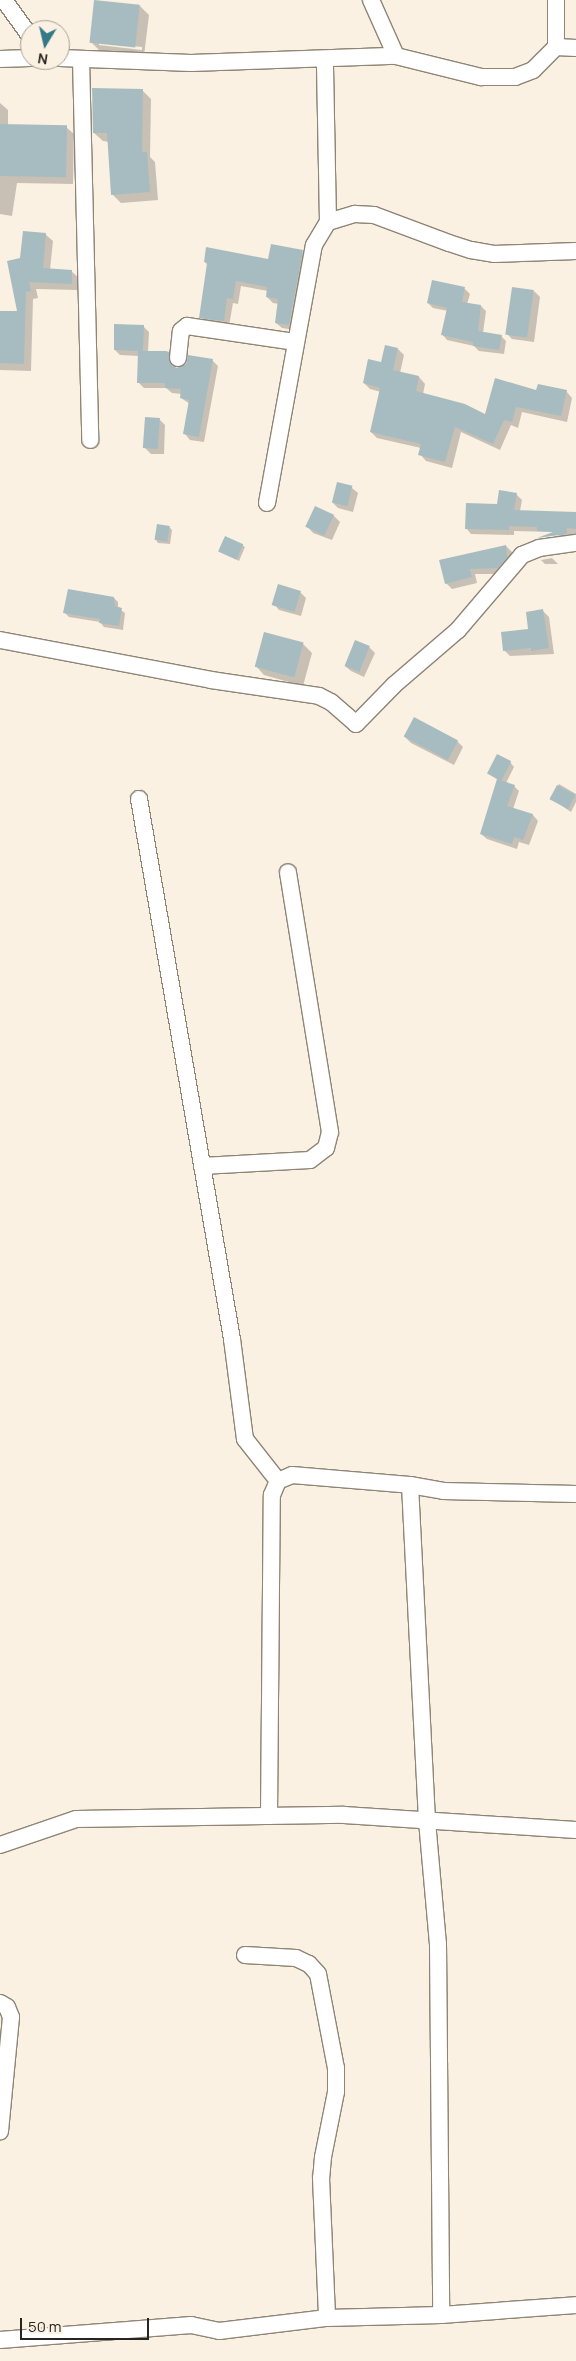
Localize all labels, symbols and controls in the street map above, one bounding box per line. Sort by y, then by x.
north arrow [20,20,70,70]
text: N [36,49,49,69]
scale bar [22,2308,151,2340]
text: 50 m [28,2316,62,2337]

